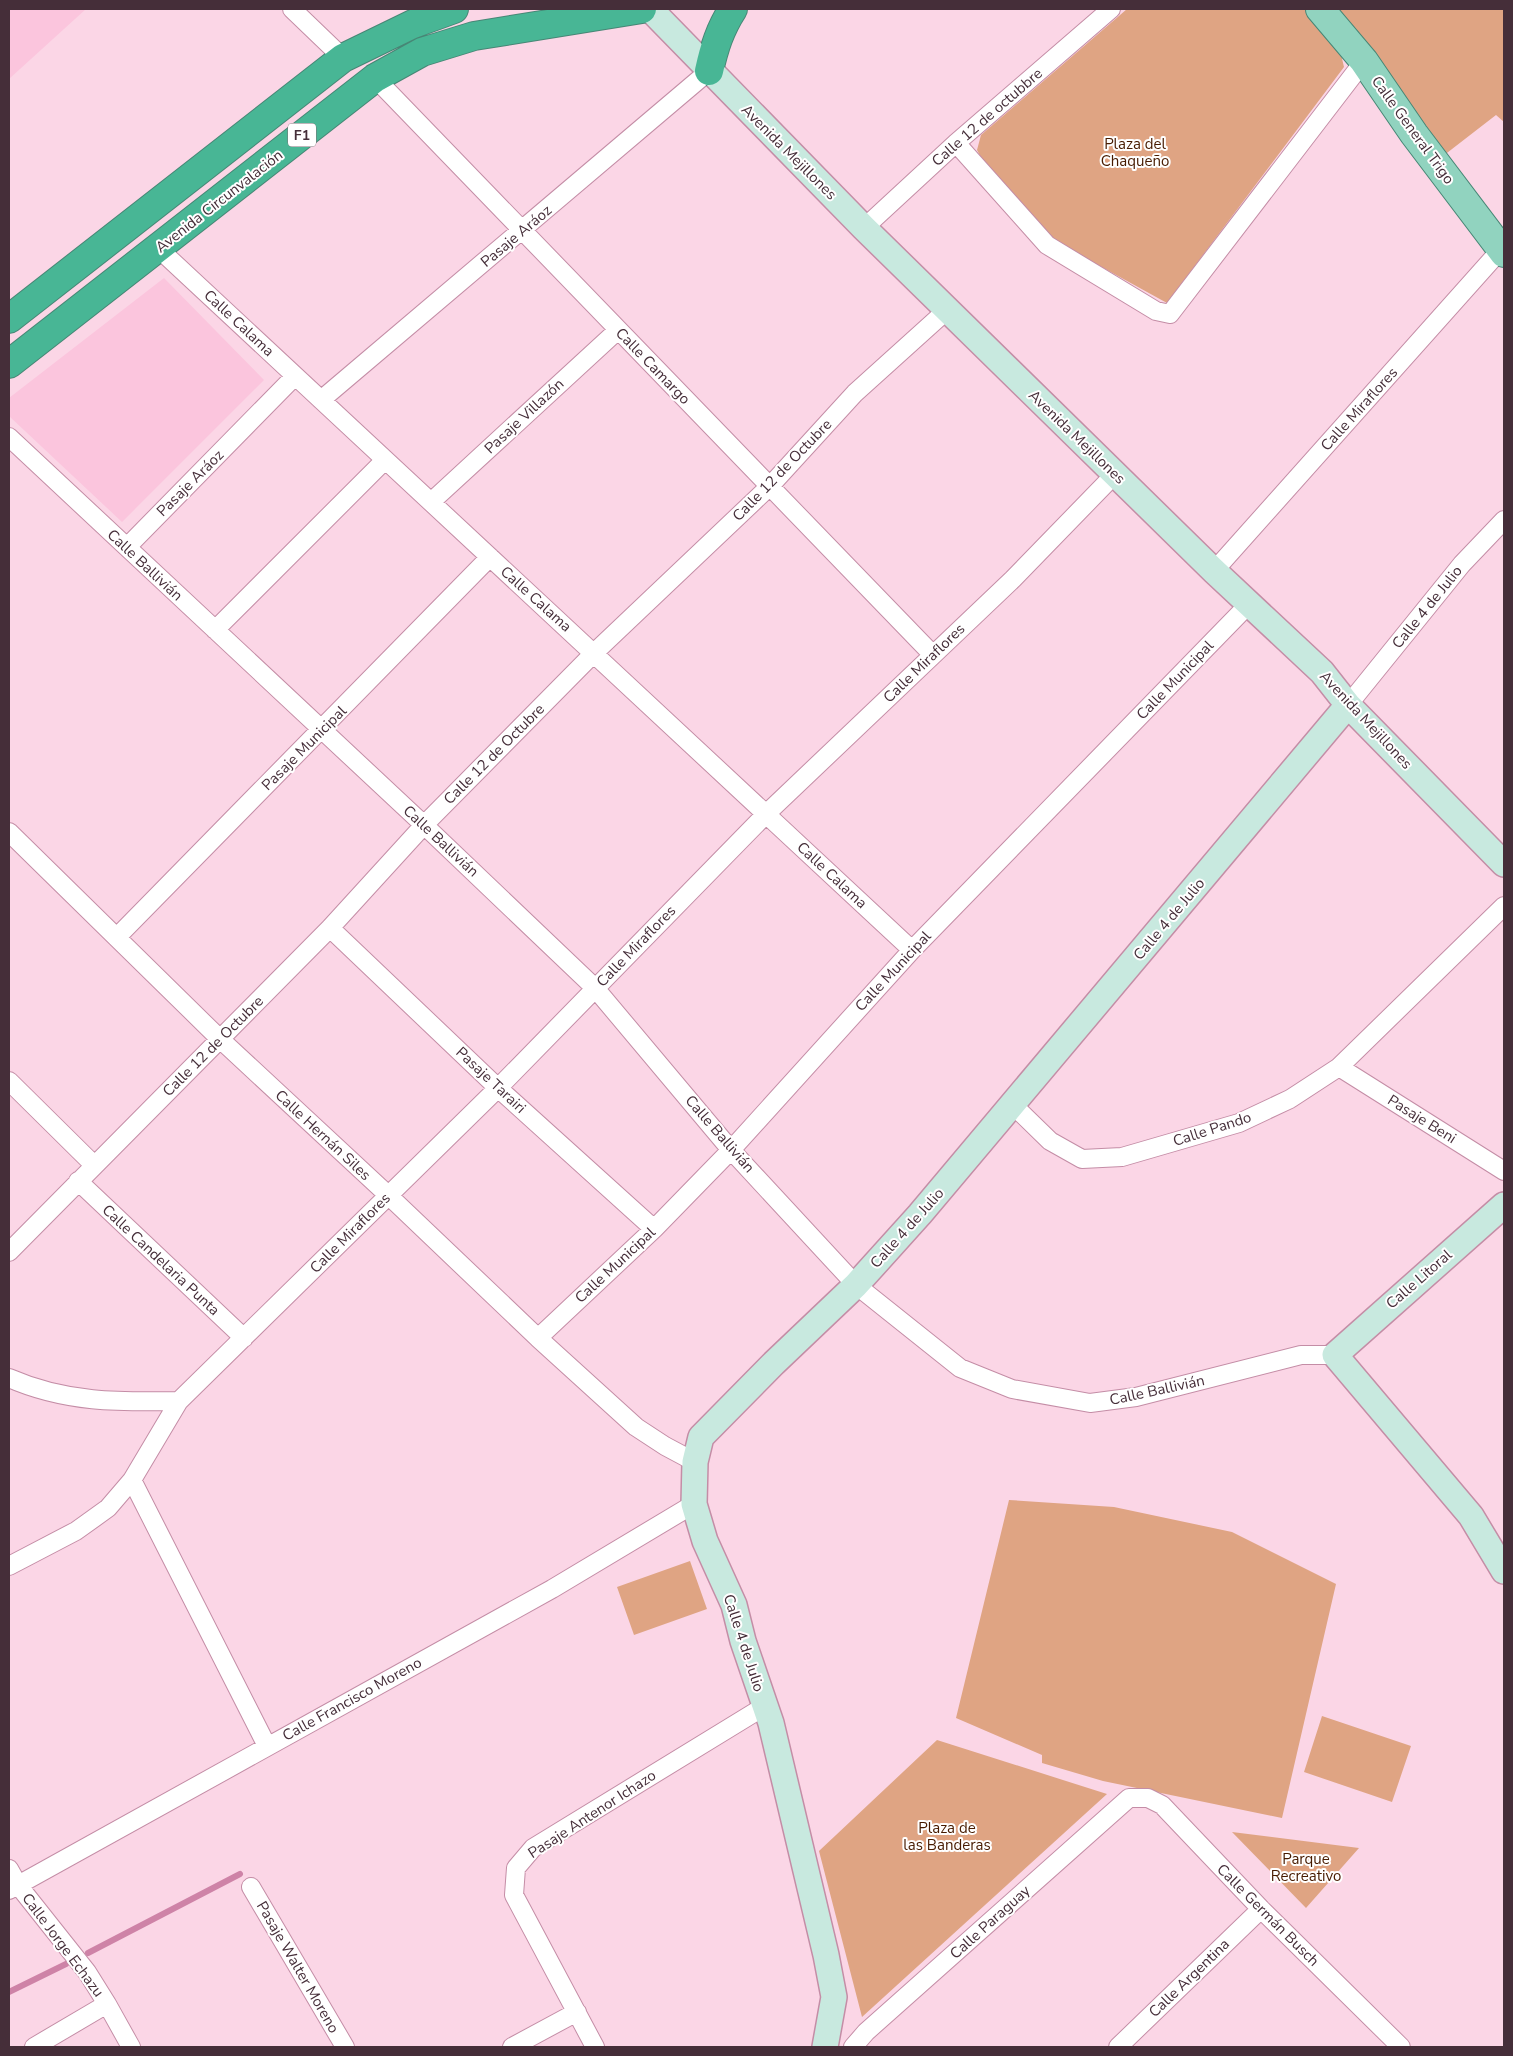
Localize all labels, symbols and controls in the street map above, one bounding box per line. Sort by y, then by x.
street label: Calle 12 de octubbre [927,63,1047,171]
street label: Calle General Trigo [1367,72,1459,188]
street label: Avenida Mejillones [737,100,841,204]
road number: F1 [288,124,316,146]
park label: Plaza del Chaqueño [1101,134,1169,171]
street label: Avenida Circunvalación [151,145,287,257]
street label: Pasaje Aráoz [476,200,556,272]
street label: Calle Calama [199,285,279,361]
street label: Calle Camargo [611,323,695,409]
street label: Calle Miraflores [1316,363,1402,455]
street label: Pasaje Villazón [480,374,568,458]
street label: Avenida Mejillones [1024,386,1130,488]
street label: Calle 12 de Octubre [728,414,836,526]
street label: Pasaje Aráoz [152,445,228,521]
street label: Calle Ballivián [103,525,187,605]
street label: Calle 4 de Julio [1387,561,1467,653]
street label: Calle Calama [496,562,576,636]
street label: Calle Miraflores [879,619,969,707]
street label: Calle Municipal [1132,636,1218,724]
street label: Avenida Mejillones [1315,667,1417,773]
street label: Calle 12 de Octubre [439,699,549,809]
street label: Pasaje Municipal [257,701,351,795]
street label: Calle Ballivián [399,801,483,881]
street label: Calle Calama [792,837,872,913]
street label: Calle 4 de Julio [1129,874,1209,964]
street label: Calle Miraflores [592,901,680,991]
street label: Calle Municipal [850,926,936,1016]
street label: Calle 12 de Octubre [158,991,268,1101]
street label: Pasaje Tarairi [452,1042,530,1118]
street label: Calle Hernán Siles [271,1085,375,1185]
street label: Pasaje Beni [1384,1090,1460,1148]
street label: Calle Ballivián [681,1091,759,1177]
street label: Calle Pando [1170,1107,1254,1151]
street label: Calle 4 de Julio [866,1184,948,1272]
street label: Calle Miraflores [305,1188,395,1278]
street label: Calle Candelaria Punta [98,1200,224,1320]
street label: Calle Municipal [570,1222,660,1308]
street label: Calle Litoral [1382,1244,1457,1313]
street label: Calle Ballivián [1108,1370,1206,1410]
street label: Calle 4 de Julio [719,1592,769,1694]
street label: Calle Francisco Moreno [279,1652,425,1746]
street label: Pasaje Antenor Ichazo [524,1765,660,1863]
park label: Plaza de las Banderas [903,1818,991,1855]
park label: Parque Recreativo [1271,1849,1341,1886]
street label: Calle Germán Busch [1212,1859,1324,1971]
street label: Calle Paraguay [946,1880,1035,1963]
street label: Calle Jorge Echazu [17,1889,109,2001]
street label: Pasaje Walter Moreno [252,1897,344,2037]
street label: Calle Argentina [1144,1934,1234,2022]

